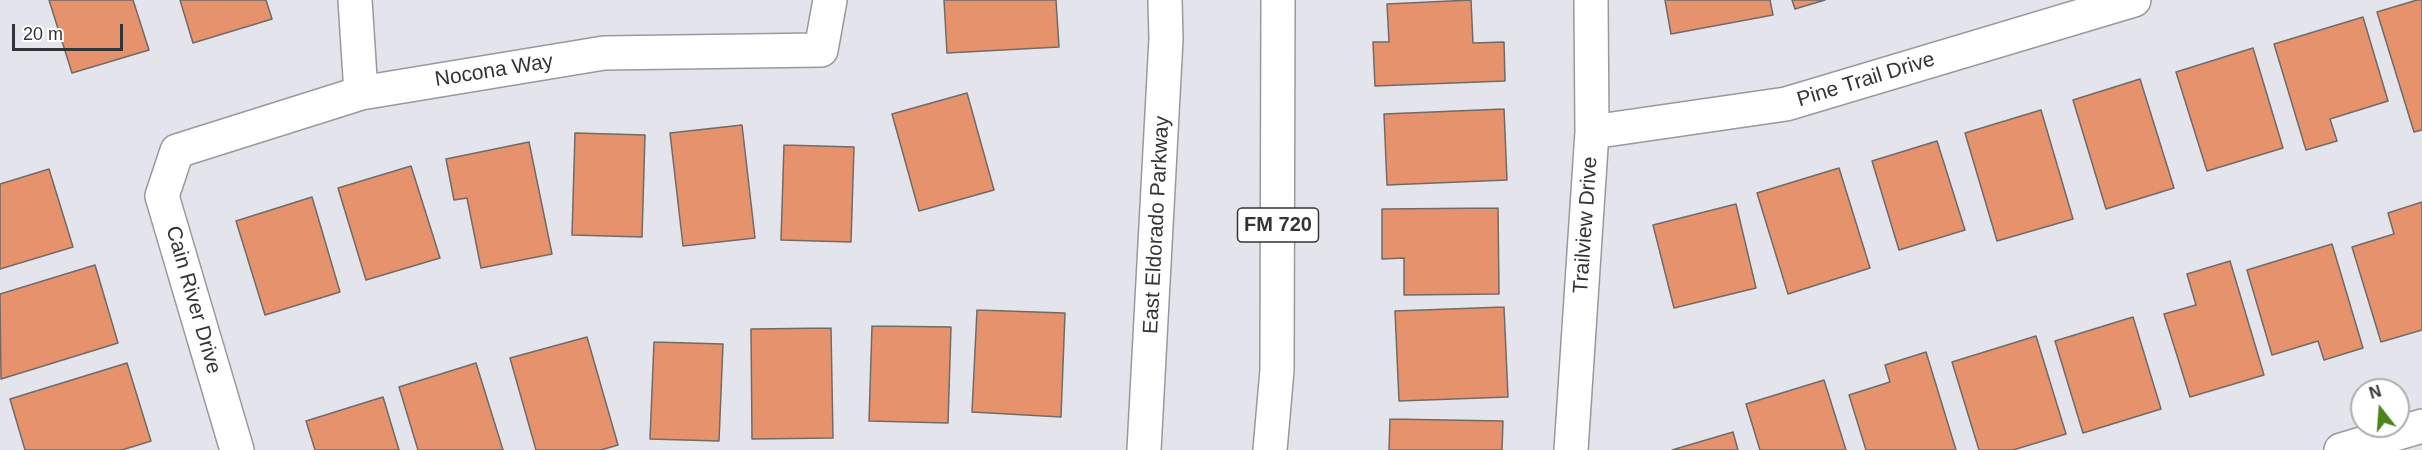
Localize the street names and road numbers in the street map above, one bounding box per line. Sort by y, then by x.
street label: Pine Trail Drive [1794,47,1938,113]
street label: Nocona Way [433,49,555,93]
street label: East Eldorado Parkway [1139,115,1175,335]
street label: Trailview Drive [1569,156,1603,294]
road number: FM 720 [1238,208,1318,242]
street label: Cain River Drive [160,223,226,377]

